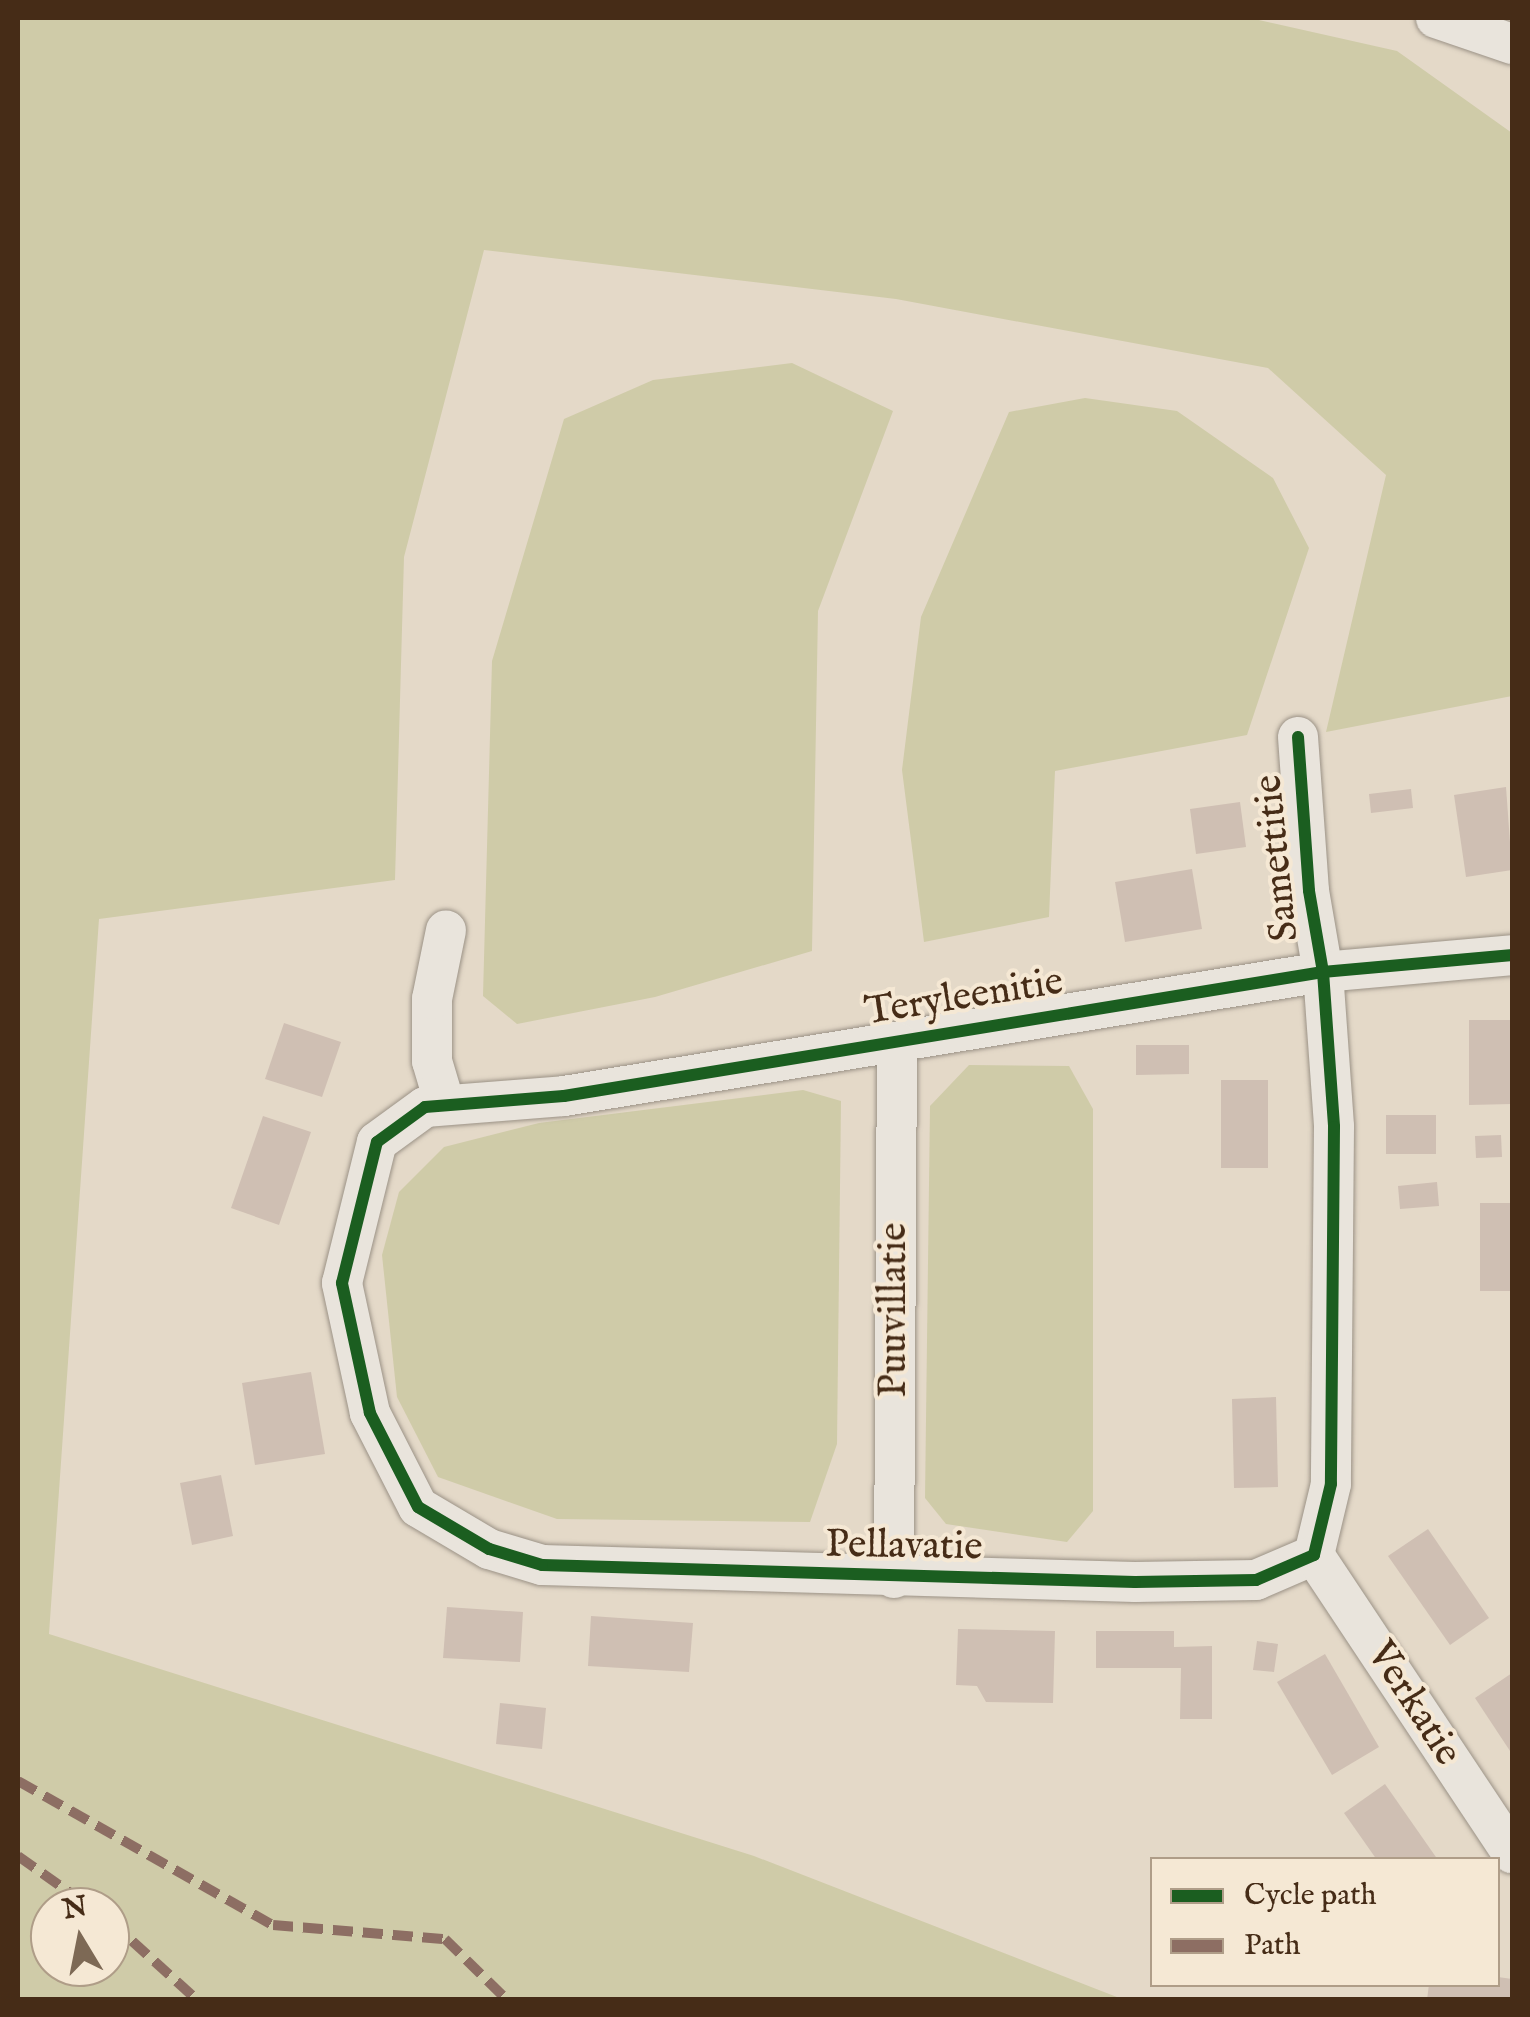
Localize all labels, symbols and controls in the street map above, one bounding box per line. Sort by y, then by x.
street label: Samettitie [1245,772,1311,944]
street label: Teryleenitie [861,959,1067,1037]
street label: Puuvillatie [871,1223,919,1397]
street label: Pellavatie [825,1522,983,1572]
street label: Verkatie [1355,1633,1471,1775]
legend [1150,1857,1500,1987]
text: Cycle path [1244,1877,1377,1915]
north arrow [30,1887,130,1987]
text: N [60,1890,90,1928]
text: Path [1244,1927,1300,1965]

